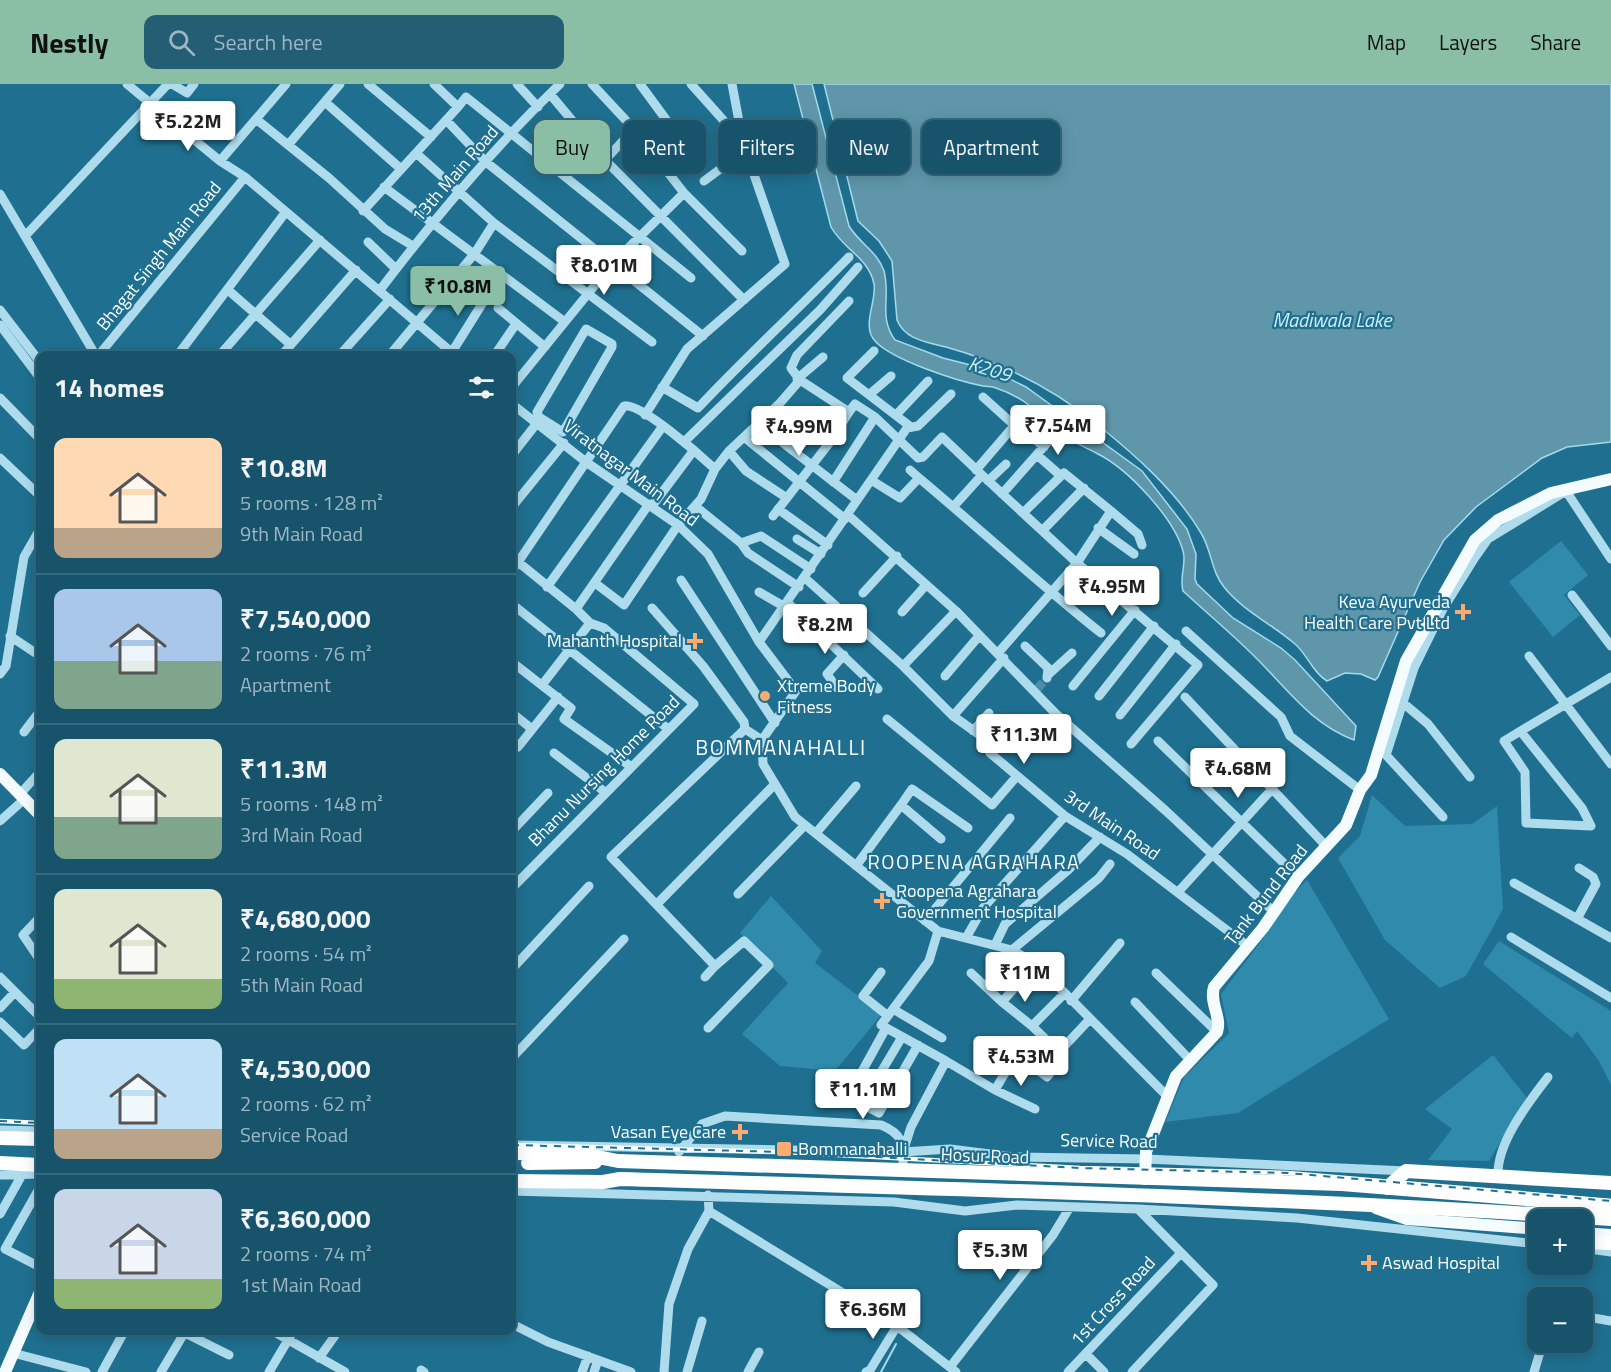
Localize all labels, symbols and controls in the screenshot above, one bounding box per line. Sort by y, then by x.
search box [144,15,564,69]
text: Nestly [30,21,108,64]
text: Search here [213,25,323,59]
icon: search [165,26,198,59]
text: Map [1367,26,1406,58]
text: Layers [1439,26,1497,58]
text: Share [1530,26,1581,58]
pin: ₹5.22M [139,101,237,152]
text: ₹5.22M [154,105,222,136]
street label: 13th Main Road [405,119,504,228]
chip: Buy [534,120,610,174]
chip: Rent [622,120,706,174]
chip: Filters [718,120,816,174]
chip: New [828,120,910,174]
chip: Apartment [922,120,1060,174]
street label: Bhagat Singh Main Road [90,175,227,336]
pin: ₹8.01M [555,245,653,296]
text: ₹8.01M [570,249,638,280]
pin: ₹10.8M [409,266,507,317]
text: ₹10.8M [424,270,492,301]
water label: Madiwala Lake [1272,304,1393,335]
water label: K209 [965,347,1016,390]
text: 14 homes [54,368,164,407]
icon: filters [465,371,498,404]
pin: ₹7.54M [1009,405,1107,456]
pin: ₹4.99M [750,406,848,457]
text: ₹7.54M [1024,409,1092,440]
text: ₹4.99M [765,410,833,441]
street label: Viratnagar Main Road [558,413,705,533]
text: ₹10.8M [240,448,328,487]
icon: home [102,462,174,534]
text: 5 rooms · 128 m² [240,487,383,518]
text: 9th Main Road [240,518,363,549]
pin: ₹4.95M [1063,566,1161,617]
text: ₹4.95M [1078,570,1146,601]
place label: Keva Ayurveda Health Care Pvt Ltd [1304,588,1450,636]
text: ₹7,540,000 [240,599,370,638]
marker: Keva Ayurveda Health Care Pvt Ltd [1454,603,1472,621]
pin: ₹8.2M [783,604,867,655]
text: ₹8.2M [797,608,853,639]
icon: home [102,613,174,685]
place label: Mahanth Hospital [547,627,682,654]
marker: Mahanth Hospital [686,632,704,650]
text: 2 rooms · 76 m² [240,638,372,669]
text: Apartment [240,669,331,700]
place label: Xtreme Body Fitness [777,672,876,720]
street label: Bhanu Nursing Home Road [522,689,686,853]
marker: Xtreme Body Fitness [758,689,772,703]
pin: ₹11.3M [975,714,1073,765]
text: ₹11.3M [990,718,1058,749]
district label: BOMMANAHALLI [695,731,867,763]
pin: ₹4.68M [1189,748,1287,799]
text: ₹11.3M [240,749,328,788]
text: ₹4.68M [1204,752,1272,783]
icon: home [102,763,174,835]
street label: 3rd Main Road [1059,783,1166,867]
text: 5 rooms · 148 m² [240,788,383,819]
text: 3rd Main Road [240,819,362,850]
street label: Tank Bund Road [1217,838,1314,951]
district label: ROOPENA AGRAHARA [867,846,1081,877]
place label: Roopena Agrahara Government Hospital [896,877,1057,925]
marker: Roopena Agrahara Government Hospital [873,892,891,910]
text: ₹4,680,000 [240,899,370,938]
icon: home [102,913,174,985]
text: 2 rooms · 54 m² [240,938,372,969]
pin: ₹11M [989,952,1061,1003]
text: ₹11M [1000,956,1051,987]
text: 5th Main Road [240,969,363,1000]
pin: ₹4.53M [972,1036,1070,1087]
text: ₹4.53M [987,1040,1055,1071]
text: ₹4,530,000 [240,1049,370,1088]
icon: home [102,1063,174,1135]
pin: ₹11.1M [814,1069,912,1120]
text: ₹11.1M [829,1073,897,1104]
text: 2 rooms · 62 m² [240,1088,372,1119]
place label: Vasan Eye Care [611,1118,726,1145]
text: Service Road [240,1119,348,1150]
marker: Vasan Eye Care [731,1123,749,1141]
street label: Service Road [1060,1126,1158,1155]
place label: Bommanahalli [798,1135,907,1162]
marker: Bommanahalli [775,1140,793,1158]
street label: Hosur Road [940,1140,1030,1171]
text: ₹6,360,000 [240,1199,370,1238]
map controls [1527,1209,1593,1353]
button: + [1527,1209,1593,1275]
icon: home [102,1213,174,1285]
pin: ₹5.3M [958,1230,1042,1281]
text: ₹5.3M [972,1234,1028,1265]
text: 2 rooms · 74 m² [240,1238,372,1269]
place label: Aswad Hospital [1382,1249,1500,1276]
street label: 1st Cross Road [1064,1250,1161,1351]
marker: Aswad Hospital [1360,1254,1378,1272]
text: 1st Main Road [240,1269,362,1300]
button: − [1527,1287,1593,1353]
pin: ₹6.36M [824,1289,922,1340]
text: ₹6.36M [839,1293,907,1324]

